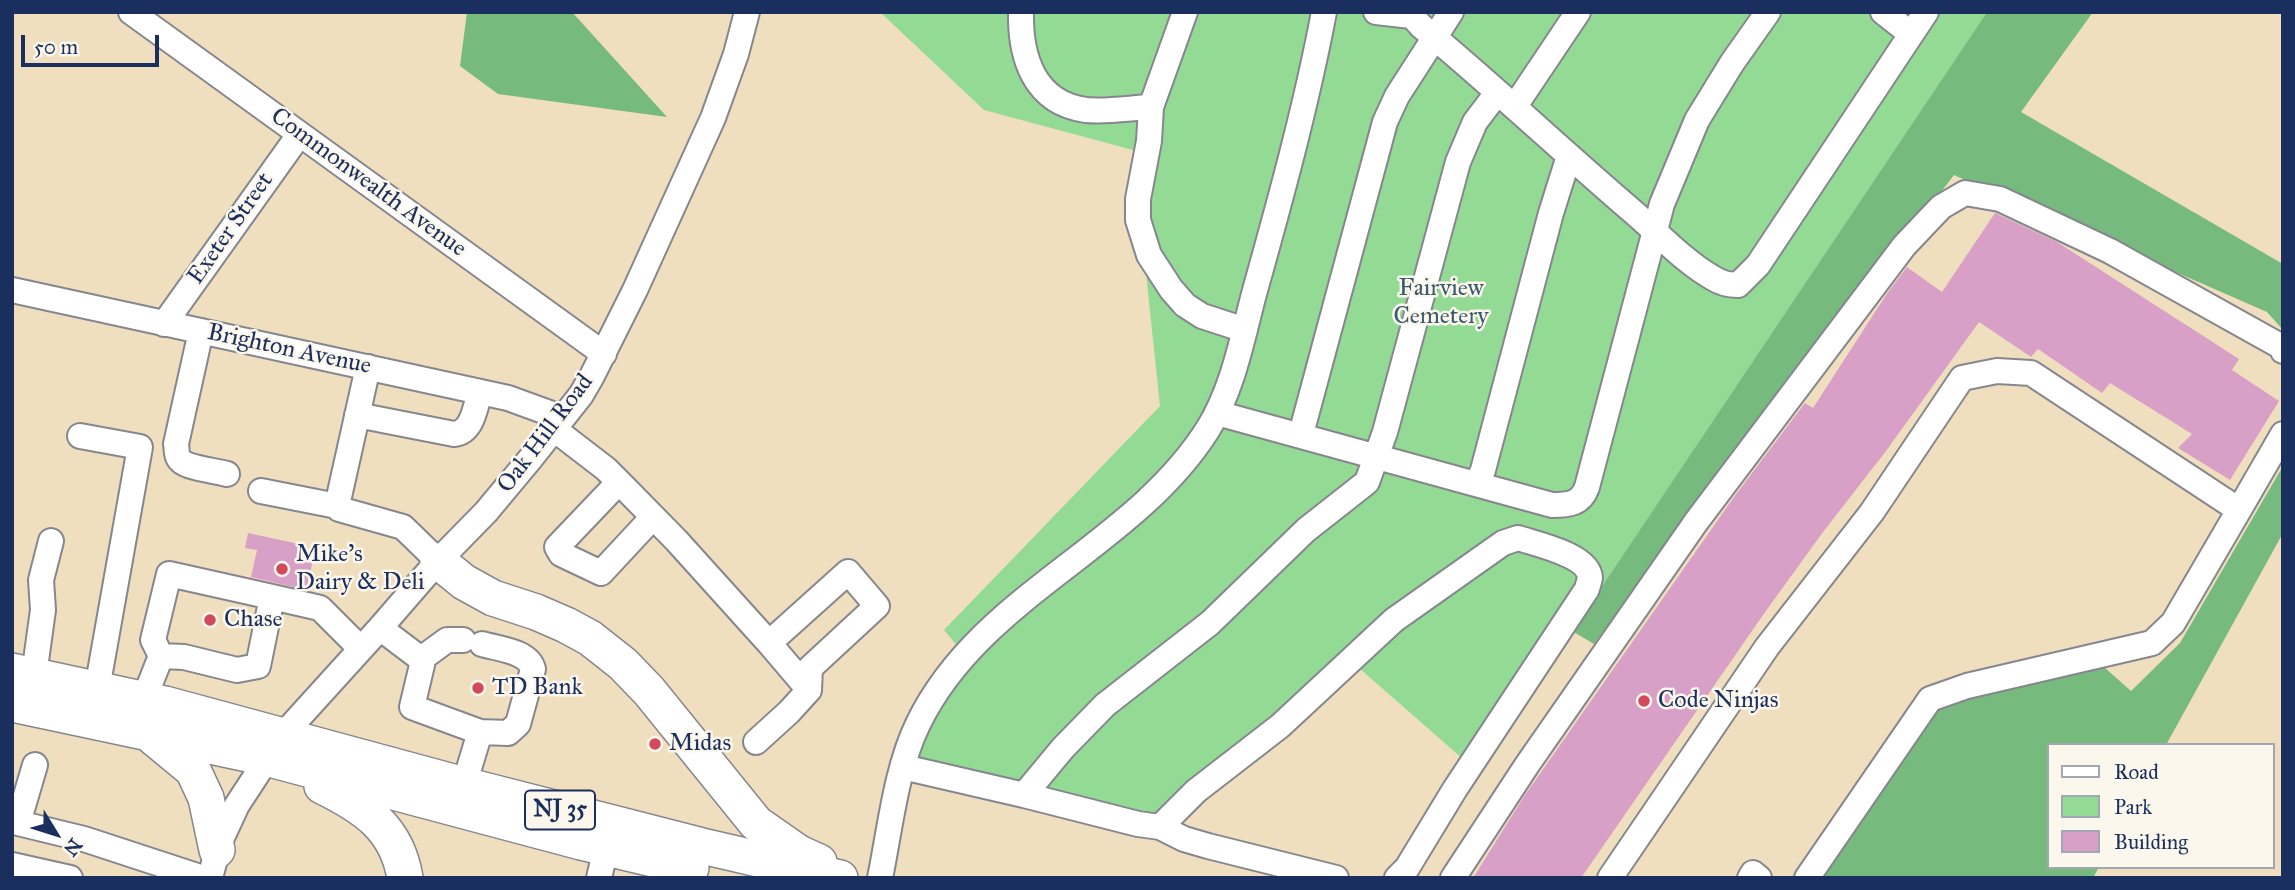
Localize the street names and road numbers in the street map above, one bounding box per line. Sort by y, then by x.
street label: Commonwealth Avenue [265,102,471,264]
street label: Exeter Street [182,168,280,290]
street label: Brighton Avenue [204,319,374,381]
street label: Oak Hill Road [492,369,600,499]
road number: NJ 35 [525,790,595,830]

